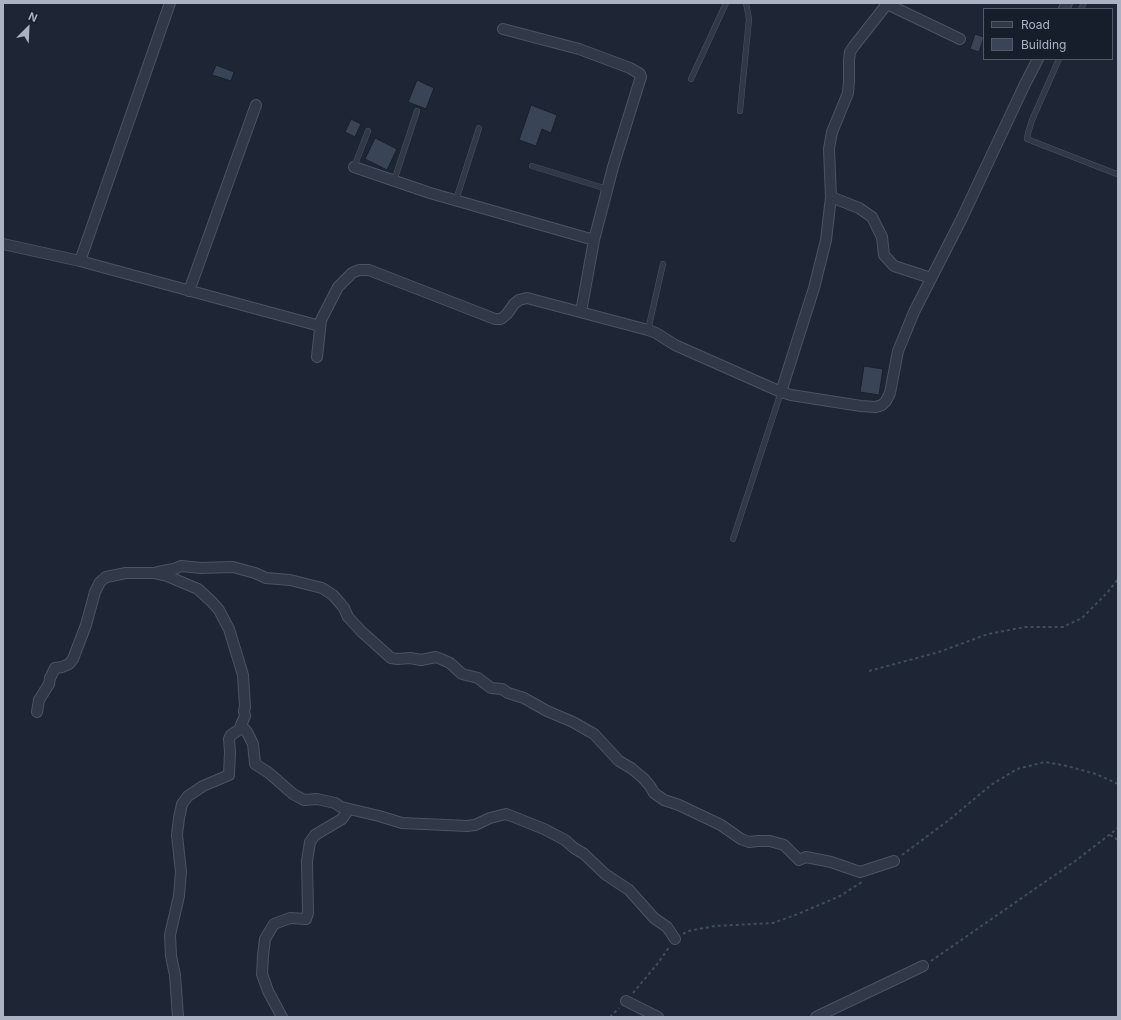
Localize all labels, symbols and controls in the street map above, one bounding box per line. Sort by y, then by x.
north arrow [8,8,48,48]
legend [983,8,1113,60]
text: N [26,9,40,25]
text: Road [1021,17,1050,32]
text: Building [1021,37,1066,52]

